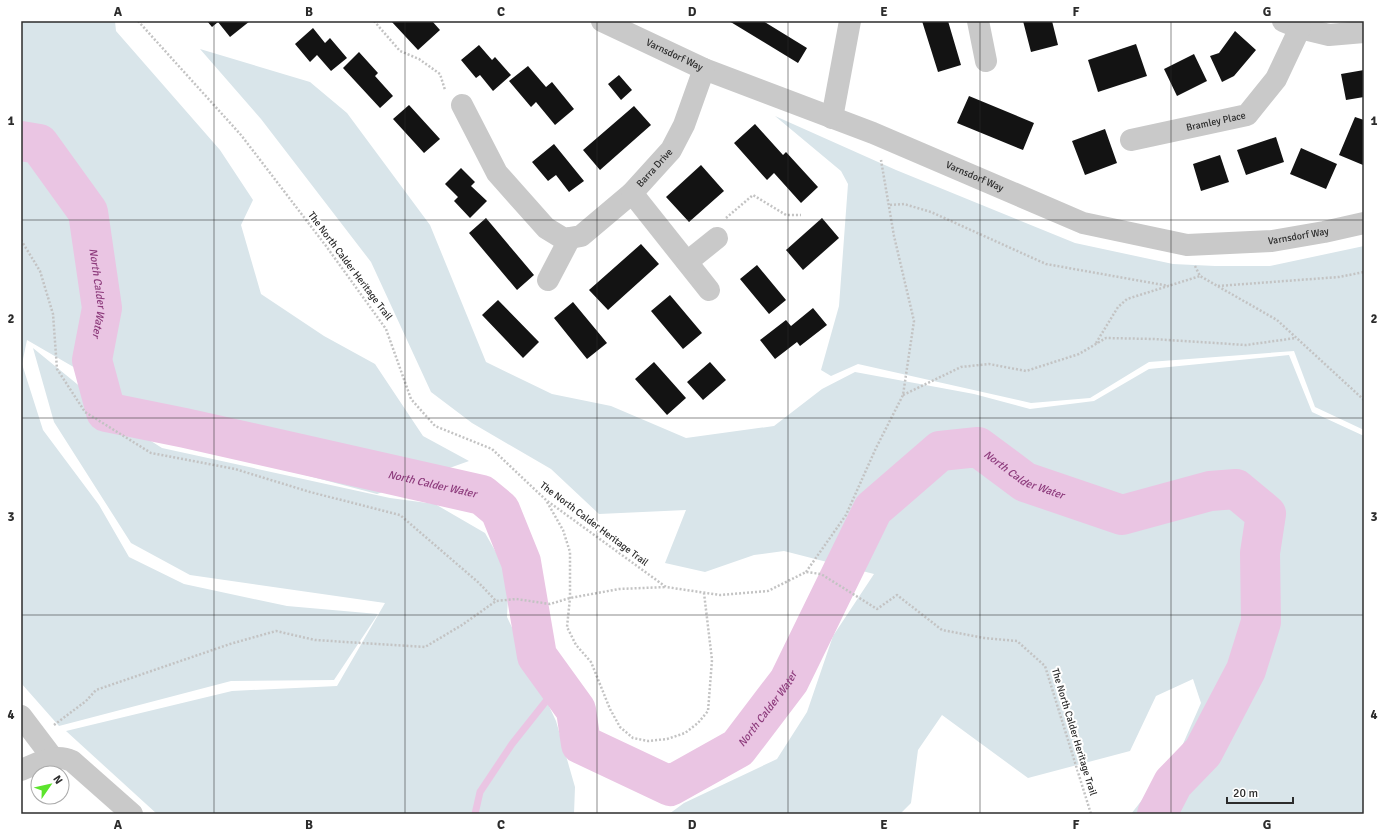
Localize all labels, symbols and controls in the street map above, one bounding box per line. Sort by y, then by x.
text: A [114,4,123,20]
text: B [305,4,313,20]
text: C [497,4,505,20]
text: D [688,4,697,20]
text: E [880,4,888,20]
text: F [1073,4,1080,20]
text: G [1263,4,1271,20]
street label: Varnsdorf Way [644,36,705,74]
street label: Bramley Place [1185,109,1247,134]
text: 1 [7,113,15,129]
text: 1 [1370,113,1378,129]
street label: Barra Drive [634,146,675,190]
street label: Varnsdorf Way [944,159,1006,194]
street label: The North Calder Heritage Trail [305,209,395,323]
street label: Varnsdorf Way [1267,225,1330,247]
water label: North Calder Water [87,247,109,341]
text: 2 [7,311,15,327]
text: 2 [1370,311,1378,327]
water label: North Calder Water [981,447,1068,502]
water label: North Calder Water [387,467,480,501]
street label: The North Calder Heritage Trail [537,479,651,569]
text: 3 [7,509,15,525]
text: 3 [1370,509,1378,525]
water label: North Calder Water [735,667,800,749]
street label: The North Calder Heritage Trail [1049,667,1099,797]
text: 4 [7,707,15,723]
text: 4 [1370,707,1378,723]
north arrow [30,765,70,805]
text: N [50,773,65,786]
scale bar [1227,779,1293,805]
text: 20 m [1233,786,1258,801]
text: A [114,817,123,833]
text: B [305,817,313,833]
text: C [497,817,505,833]
text: D [688,817,697,833]
text: E [880,817,888,833]
text: F [1073,817,1080,833]
text: G [1263,817,1271,833]

